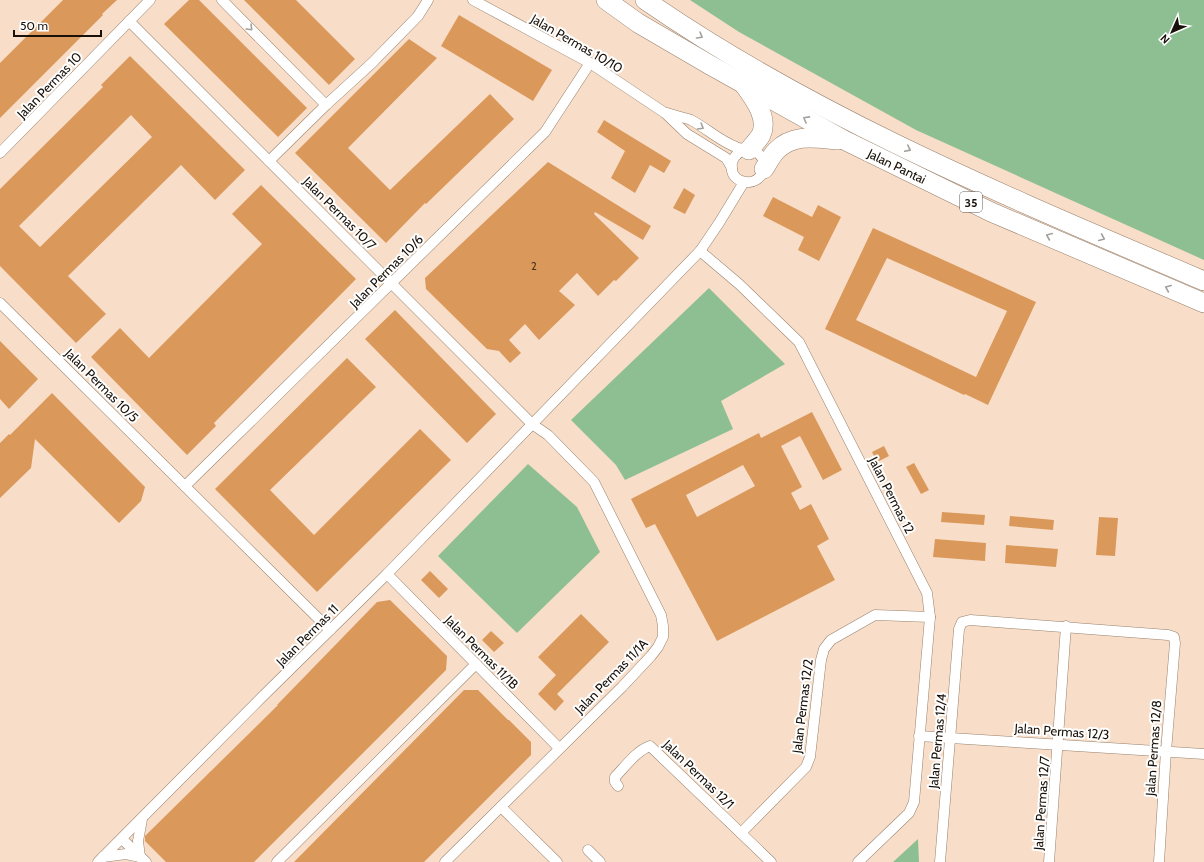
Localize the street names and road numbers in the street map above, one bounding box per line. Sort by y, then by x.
street label: Jalan Permas 10/10 [527,10,626,76]
street label: Jalan Permas 10 [13,48,85,122]
street label: Jalan Pantai [864,145,929,187]
street label: Jalan Permas 10/7 [299,172,380,253]
road number: 35 [960,192,982,212]
street label: Jalan Permas 10/6 [345,231,426,312]
street label: Jalan Permas 10/5 [61,344,142,425]
street label: Jalan Permas 12 [865,453,918,536]
street label: Jalan Permas 11 [272,601,341,670]
street label: Jalan Permas 11/1B [441,611,522,692]
street label: Jalan Permas 11/1A [571,635,651,717]
street label: Jalan Permas 12/2 [788,658,816,755]
street label: Jalan Permas 12/4 [925,692,949,790]
street label: Jalan Permas 12/8 [1142,699,1164,797]
street label: Jalan Permas 12/3 [1013,720,1110,742]
street label: Jalan Permas 12/1 [659,735,738,812]
street label: Jalan Permas 12/7 [1030,755,1052,852]

